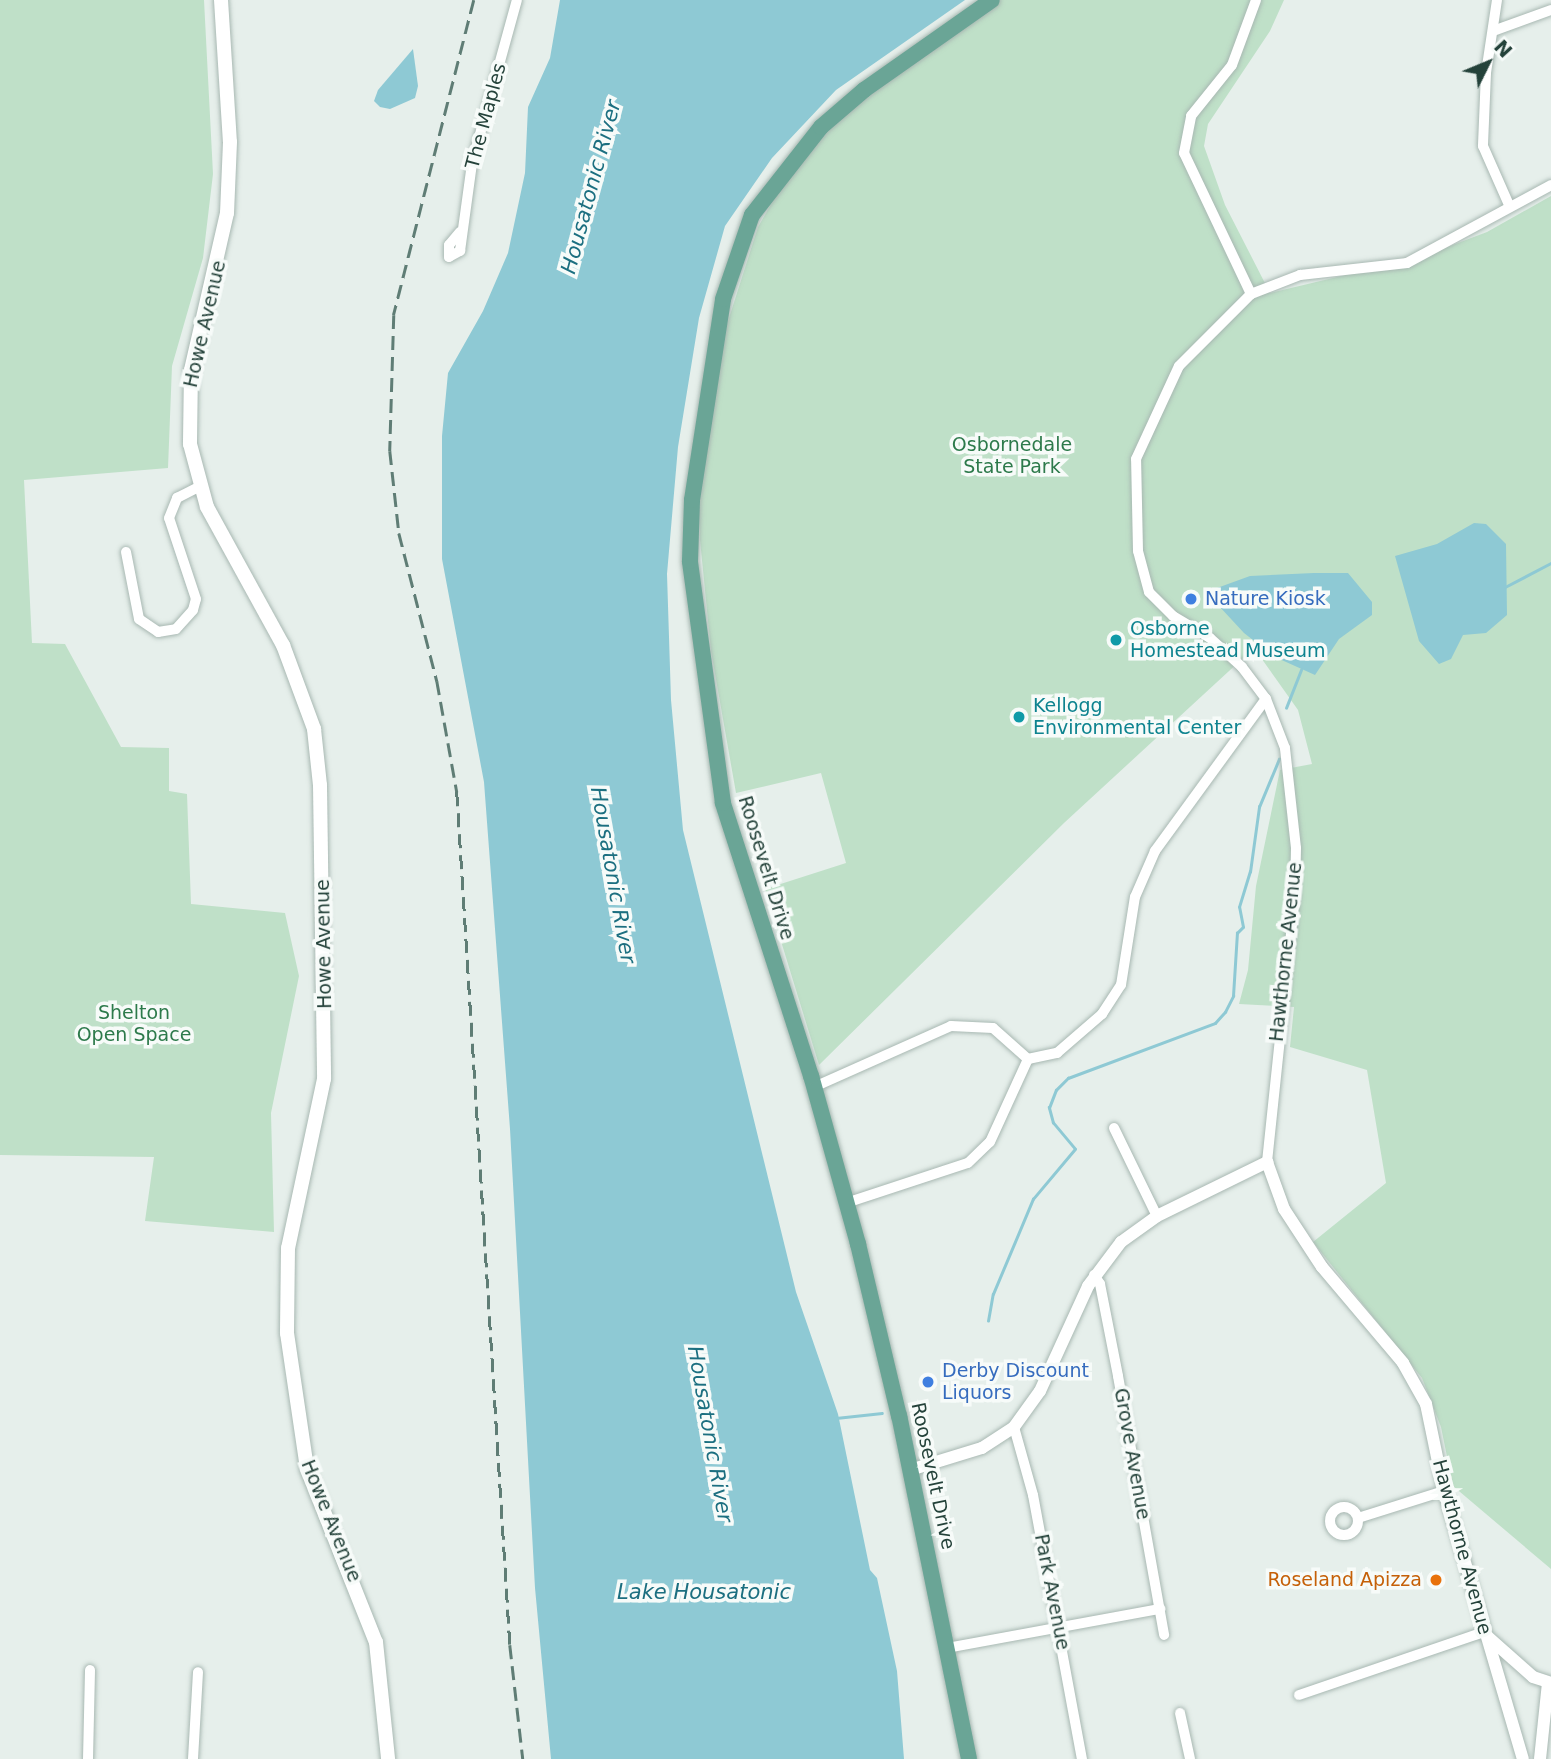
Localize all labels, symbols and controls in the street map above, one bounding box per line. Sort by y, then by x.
north arrow [1453,28,1523,98]
text: N [1490,35,1517,62]
street label: The Maples [461,61,511,171]
water label: Housatonic River [556,97,626,277]
street label: Howe Avenue [179,258,231,390]
park label: Osbornedale State Park [952,434,1072,478]
place label: Nature Kiosk [1205,588,1326,610]
marker: Nature Kiosk [1183,591,1199,607]
place label: Osborne Homestead Museum [1130,618,1325,662]
marker: Osborne Homestead Museum [1108,632,1124,648]
place label: Kellogg Environmental Center [1033,695,1241,739]
marker: Kellogg Environmental Center [1011,709,1027,725]
water label: Housatonic River [585,785,641,965]
street label: Roosevelt Drive [733,793,799,943]
street label: Hawthorne Avenue [1265,861,1307,1043]
street label: Howe Avenue [311,879,337,1009]
park label: Shelton Open Space [77,1002,191,1046]
water label: Housatonic River [682,1344,738,1524]
place label: Derby Discount Liquors [942,1360,1089,1404]
marker: Derby Discount Liquors [920,1374,936,1390]
street label: Grove Avenue [1109,1386,1155,1522]
street label: Roosevelt Drive [906,1400,960,1552]
street label: Howe Avenue [296,1457,366,1585]
street label: Hawthorne Avenue [1428,1457,1496,1637]
street label: Park Avenue [1030,1532,1074,1652]
place label: Roseland Apizza [1267,1569,1422,1591]
marker: Roseland Apizza [1428,1572,1444,1588]
water label: Lake Housatonic [617,1579,791,1605]

